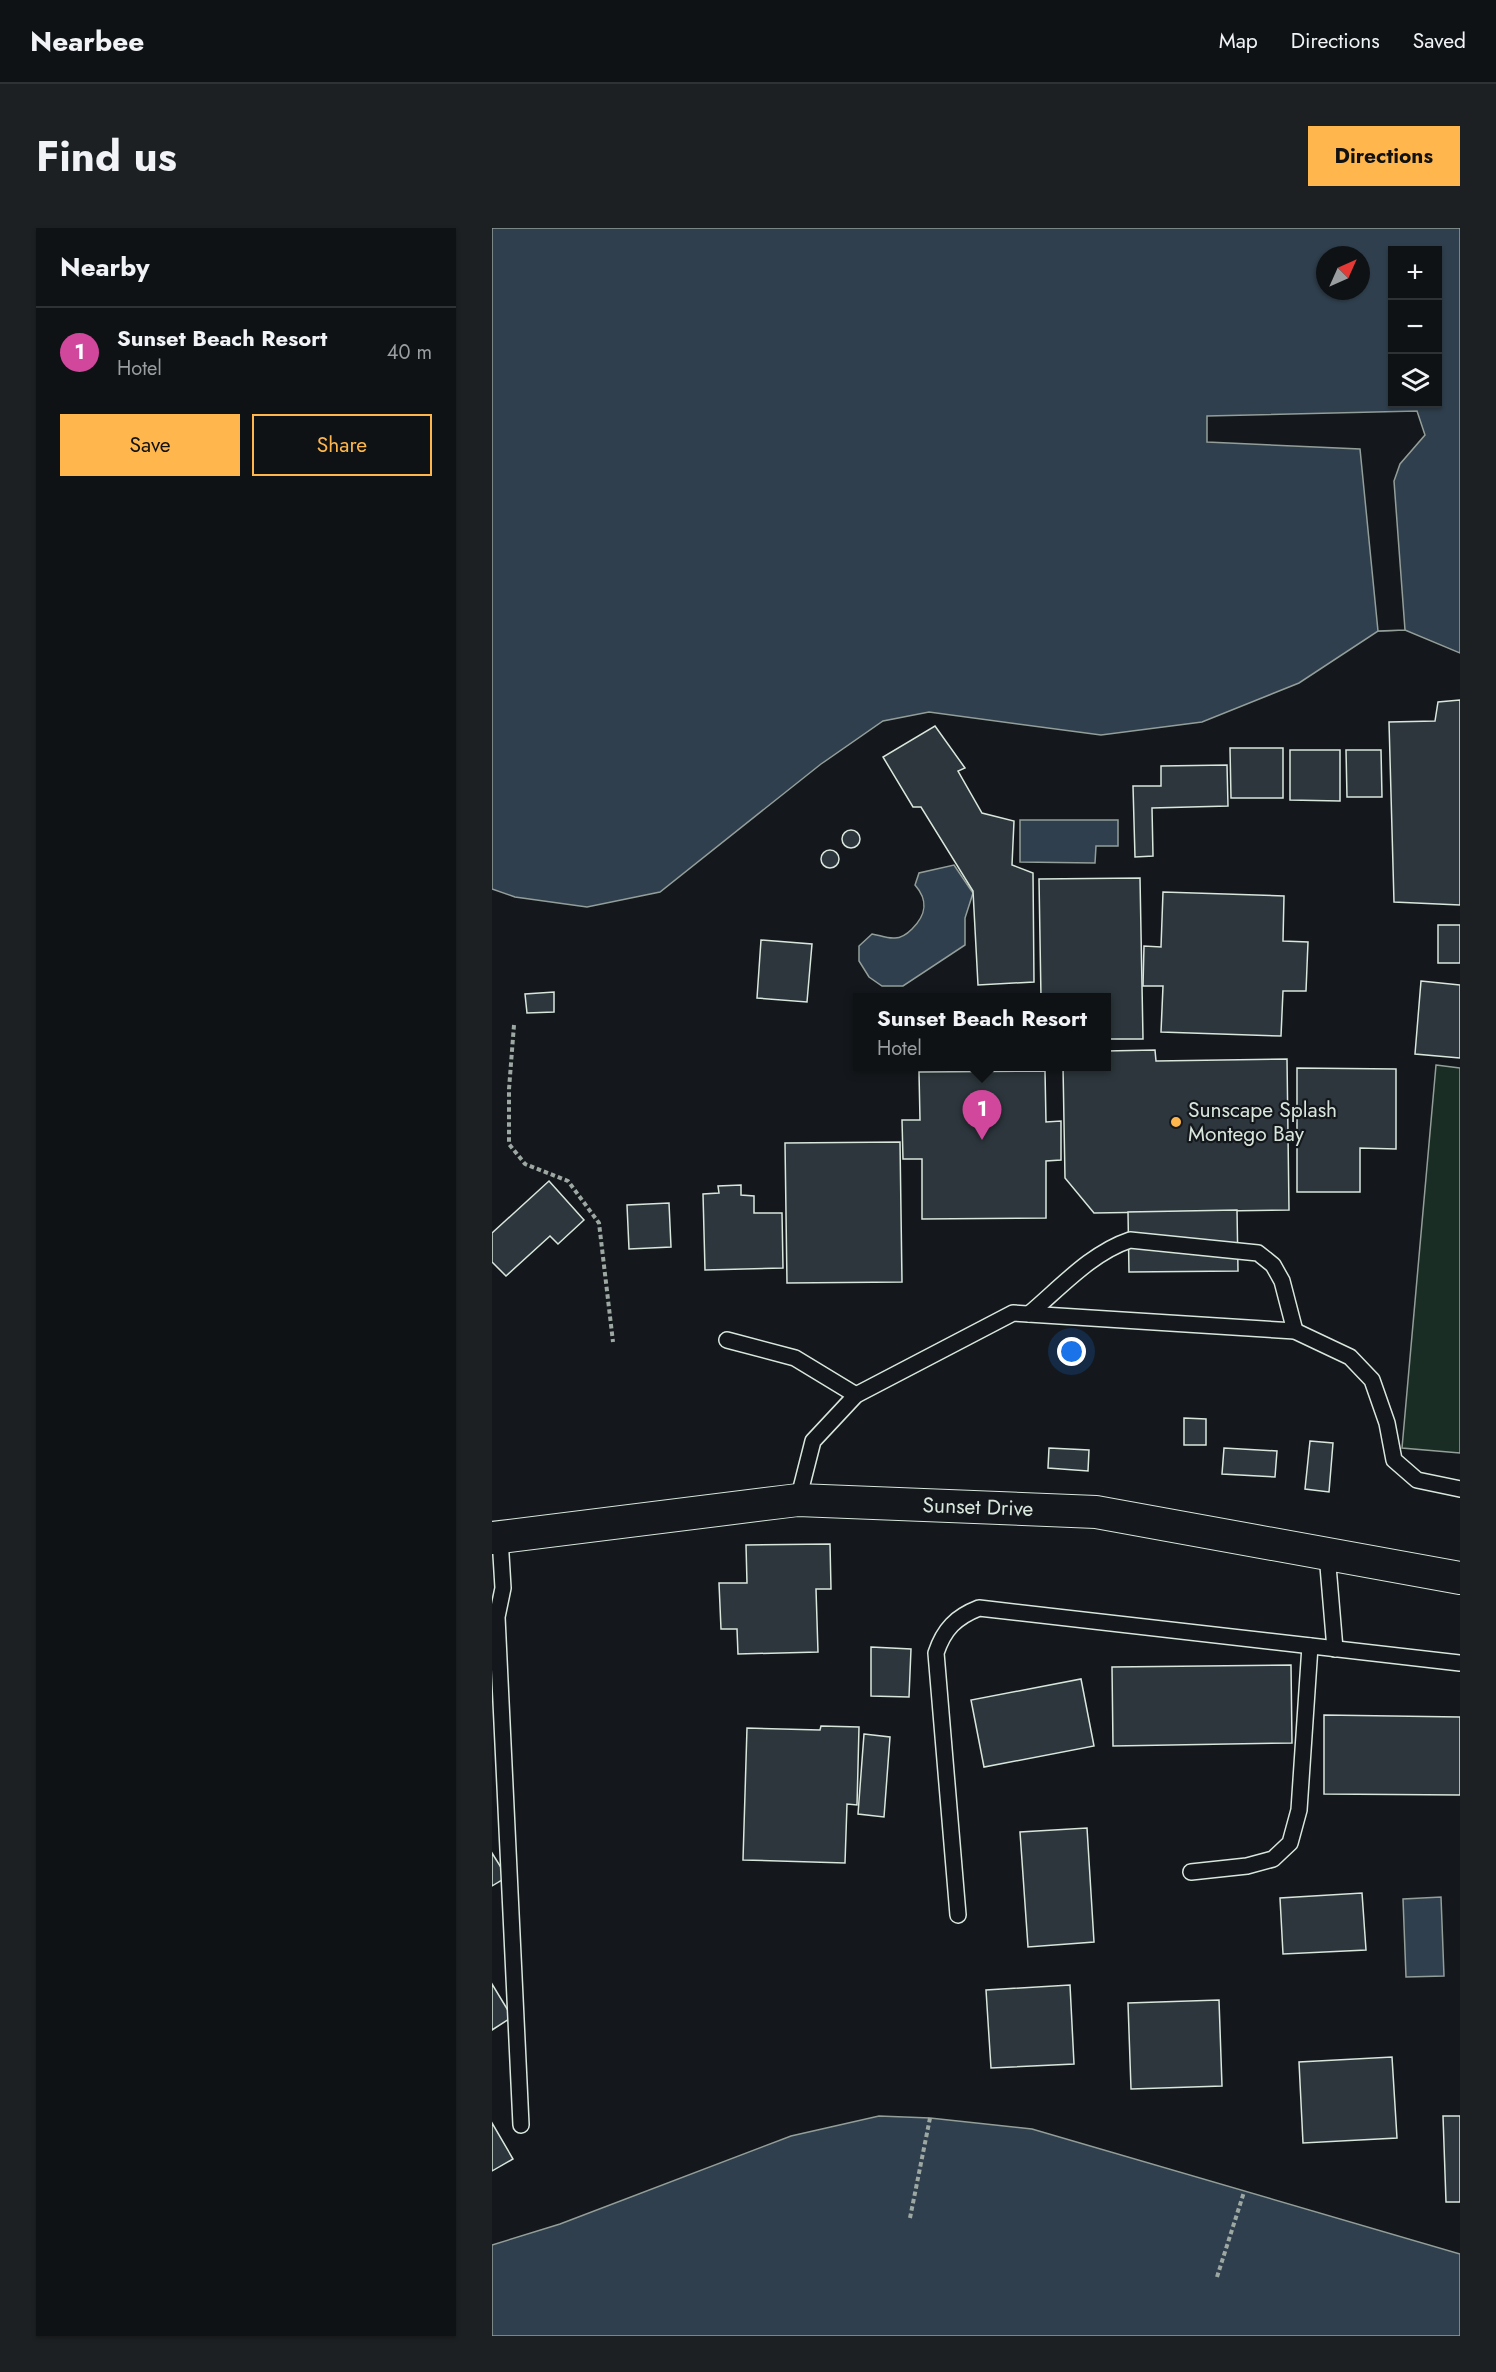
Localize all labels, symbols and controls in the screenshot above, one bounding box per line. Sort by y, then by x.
text: Nearbee [30,21,144,62]
text: Map [1219,26,1258,56]
text: Directions [1291,26,1380,56]
text: Saved [1413,26,1466,56]
text: Find us [36,126,177,187]
button: Directions [1308,126,1460,186]
north arrow [1316,246,1370,300]
map controls [1388,246,1442,408]
button: + [1388,246,1442,300]
text: Nearby [60,248,149,286]
button: − [1388,300,1442,354]
text: Sunset Beach Resort [117,322,327,354]
text: 1 [74,338,85,367]
text: 40 m [387,338,432,367]
text: Hotel [117,354,162,383]
button: layers [1388,354,1442,408]
button: Save [60,414,240,476]
button: Share [252,414,432,476]
popup [853,993,1111,1071]
text: Sunset Beach Resort [877,1002,1087,1034]
text: Hotel [877,1034,922,1063]
pin: 1 [962,1090,1002,1140]
place label: Sunscape Splash Montego Bay [1188,1095,1337,1149]
marker: Sunscape Splash Montego Bay [1169,1115,1183,1129]
your location [1057,1337,1086,1366]
street label: Sunset Drive [922,1490,1034,1524]

